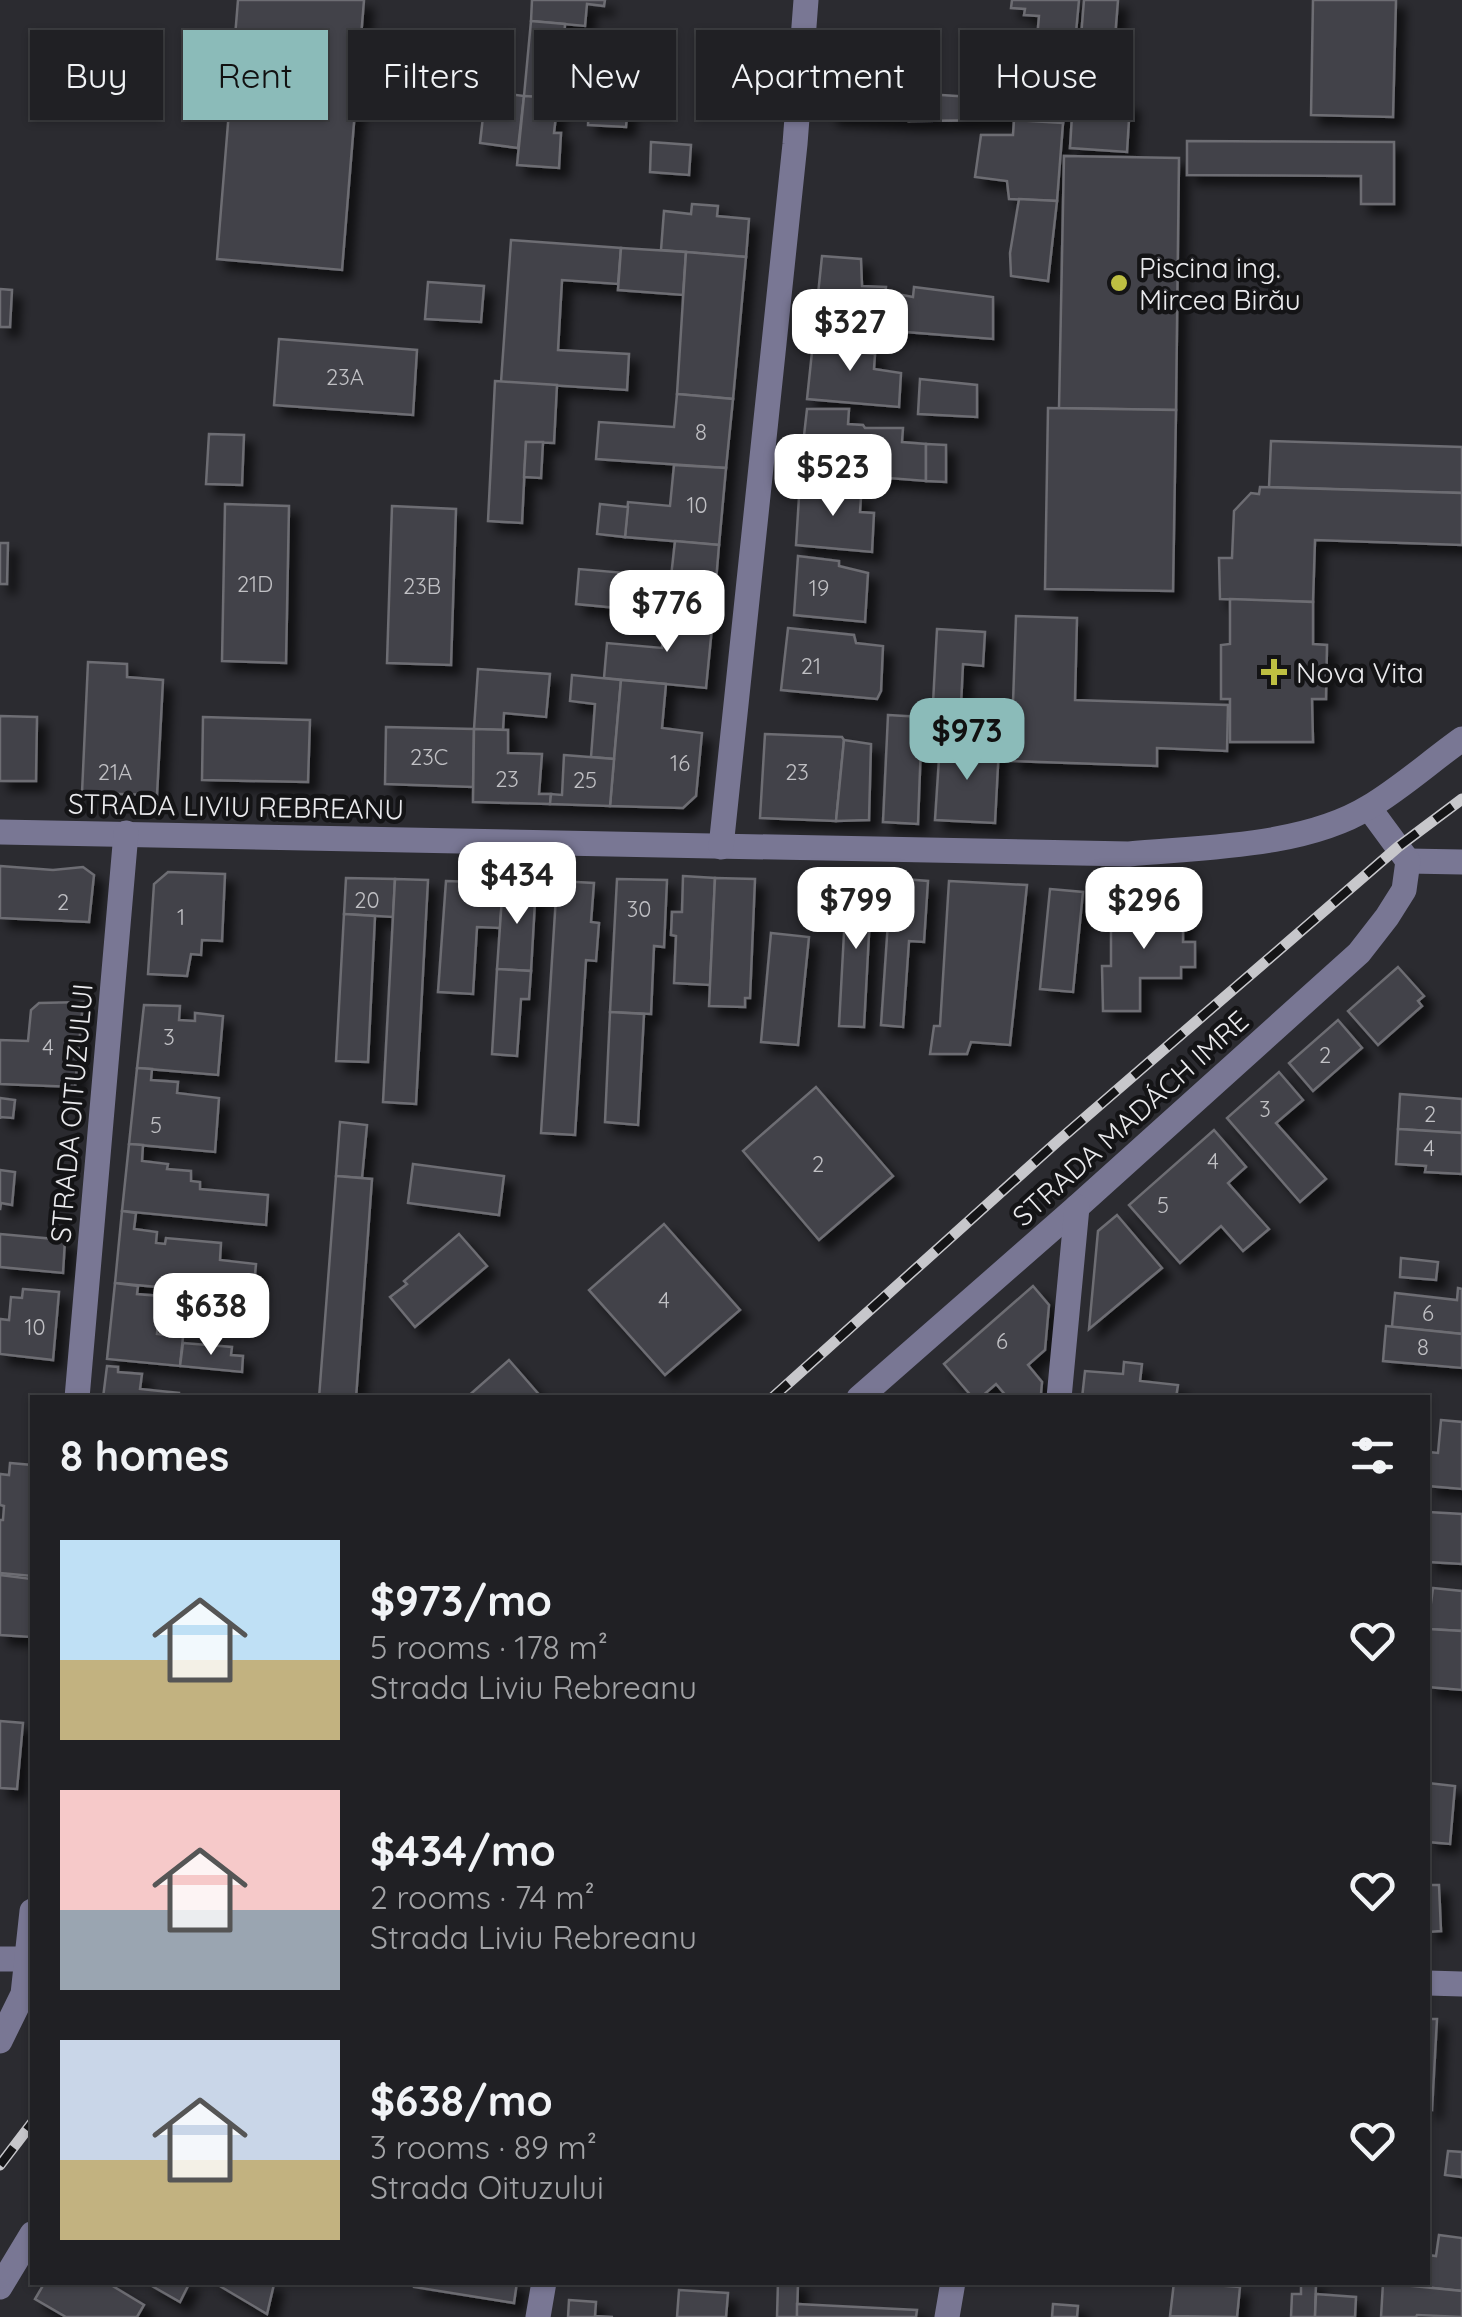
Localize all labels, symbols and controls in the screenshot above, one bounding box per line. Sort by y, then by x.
chip: Buy [30,30,163,120]
chip: Rent [183,30,328,120]
chip: Filters [348,30,514,120]
chip: New [534,30,676,120]
chip: Apartment [696,30,940,120]
chip: House [960,30,1133,120]
place label: Piscina ing. Mircea Birău [1139,250,1301,317]
marker: Piscina ing. Mircea Birău [1108,272,1130,294]
pin: $327 [791,289,909,374]
text: $327 [814,301,886,341]
house number: 23A [326,363,364,391]
house number: 8 [695,418,707,446]
pin: $523 [774,434,892,519]
text: $523 [797,446,869,486]
house number: 10 [686,491,708,519]
house number: 21D [237,570,273,598]
pin: $776 [608,570,726,655]
house number: 23B [403,572,441,600]
house number: 19 [809,574,829,602]
text: $776 [632,582,702,622]
house number: 21 [801,652,821,680]
place label: Nova Vita [1296,655,1424,690]
marker: Nova Vita [1261,659,1287,685]
pin: $973 [908,698,1026,783]
text: $973 [931,710,1003,750]
house number: 23C [410,743,448,771]
house number: 16 [670,749,690,777]
house number: 21A [98,758,132,786]
house number: 23 [785,758,809,786]
house number: 23 [495,765,519,793]
house number: 25 [573,766,597,794]
street label: STRADA LIVIU REBREANU [68,786,404,826]
pin: $434 [458,842,576,927]
text: $434 [480,854,554,894]
pin: $799 [797,867,915,952]
pin: $296 [1085,867,1203,952]
text: $799 [819,879,893,919]
text: $296 [1107,879,1181,919]
house number: 20 [354,886,380,914]
house number: 2 [57,888,69,916]
house number: 30 [627,895,651,923]
house number: 1 [177,903,185,931]
street label: STRADA OITUZULUI [42,982,100,1244]
street label: STRADA MADÁCH IMRE [1005,1003,1255,1233]
house number: 3 [163,1023,175,1051]
house number: 4 [42,1033,54,1061]
house number: 2 [1319,1041,1331,1069]
house number: 3 [1259,1095,1271,1123]
house number: 2 [1424,1100,1436,1128]
house number: 5 [150,1111,162,1139]
house number: 4 [1423,1134,1435,1162]
house number: 4 [1207,1147,1219,1175]
house number: 2 [812,1150,824,1178]
house number: 5 [1157,1191,1169,1219]
pin: $638 [152,1273,270,1358]
text: $638 [175,1285,247,1325]
house number: 4 [658,1286,670,1314]
house number: 6 [1422,1299,1434,1327]
house number: 10 [24,1313,46,1341]
house number: 6 [996,1327,1008,1355]
house number: 8 [1417,1333,1429,1361]
icon: filters [1345,1428,1400,1483]
text: 8 homes [60,1429,229,1482]
text: $973/mo [370,1574,552,1627]
icon: home [140,1580,260,1700]
icon: heart [1345,1613,1400,1668]
text: 5 rooms · 178 m² [370,1627,608,1667]
text: Strada Liviu Rebreanu [370,1667,697,1707]
text: $434/mo [370,1824,556,1877]
icon: home [140,1830,260,1950]
icon: heart [1345,1863,1400,1918]
text: 2 rooms · 74 m² [370,1877,595,1917]
text: Strada Liviu Rebreanu [370,1917,697,1957]
text: $638/mo [370,2074,553,2127]
icon: home [140,2080,260,2200]
icon: heart [1345,2113,1400,2168]
text: 3 rooms · 89 m² [370,2127,597,2167]
text: Strada Oituzului [370,2167,604,2207]

